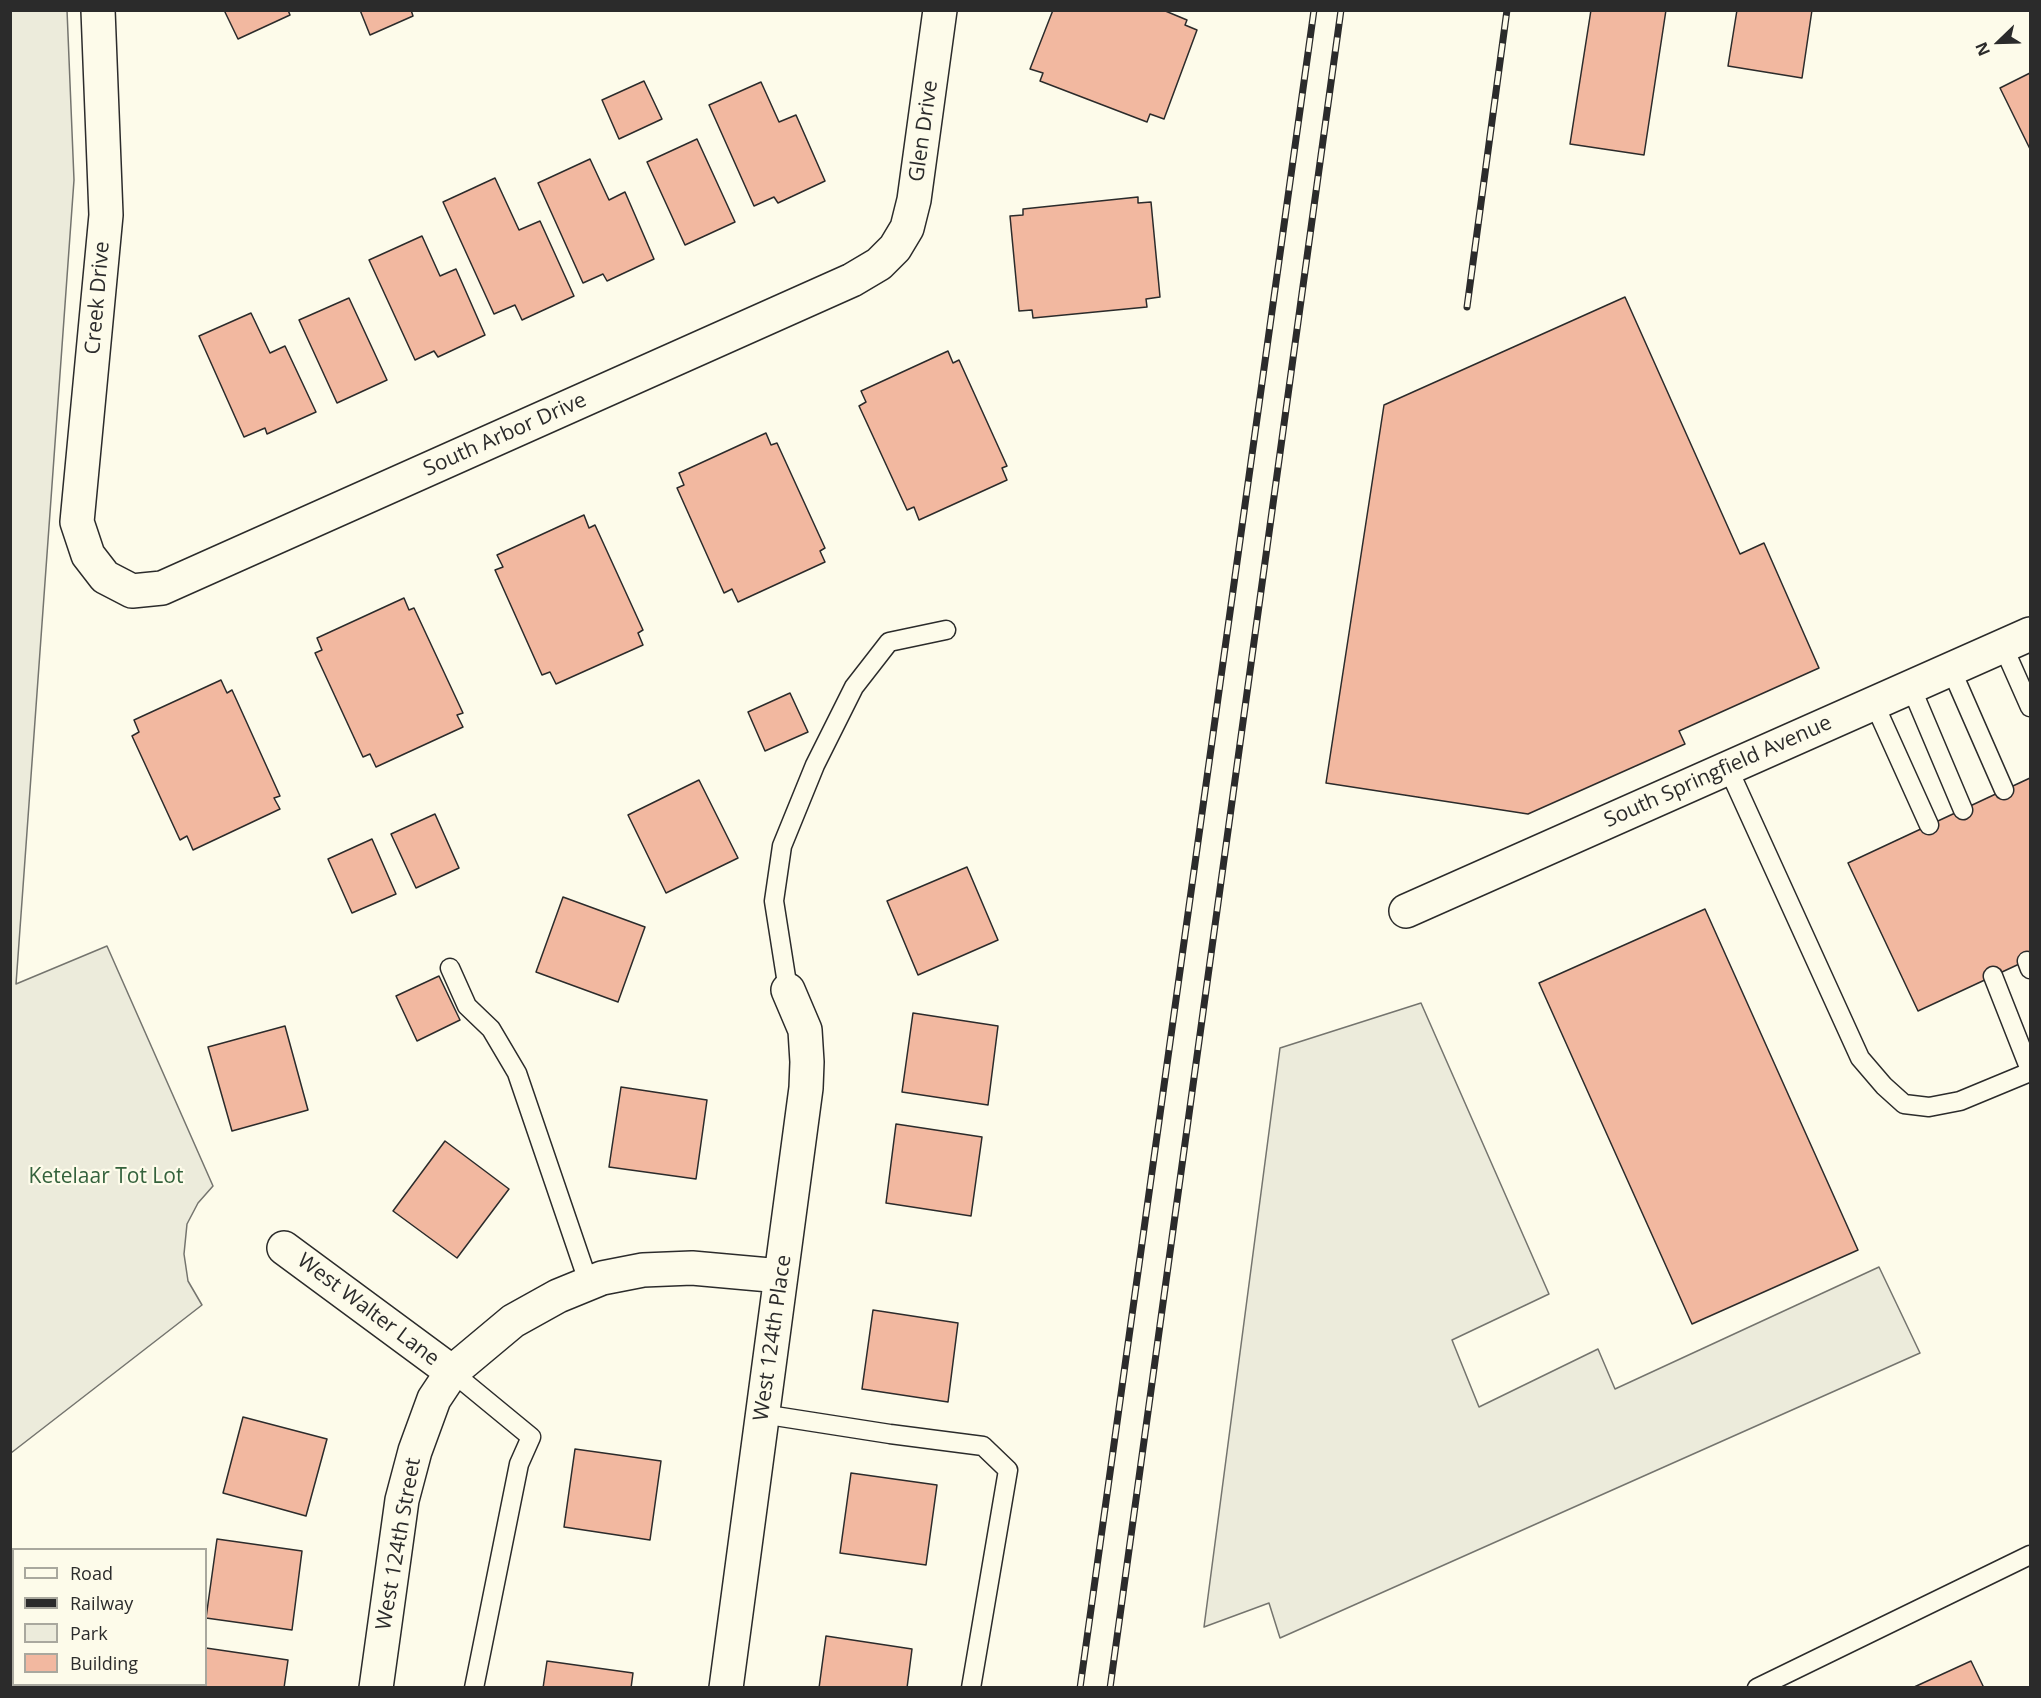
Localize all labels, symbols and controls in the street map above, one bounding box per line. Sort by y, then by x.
north arrow [1969,12,2029,72]
text: N [1970,39,1995,59]
street label: Glen Drive [904,79,944,183]
street label: Creek Drive [81,240,115,356]
street label: South Arbor Drive [420,388,590,482]
street label: South Springfield Avenue [1600,710,1836,834]
park label: Ketelaar Tot Lot [29,1164,183,1190]
street label: West Walter Lane [292,1248,444,1372]
street label: West 124th Place [749,1253,797,1423]
street label: West 124th Street [371,1456,427,1632]
legend [12,1548,207,1686]
text: Road [70,1561,113,1585]
text: Railway [70,1591,133,1615]
text: Park [70,1621,108,1645]
text: Building [70,1651,138,1675]

